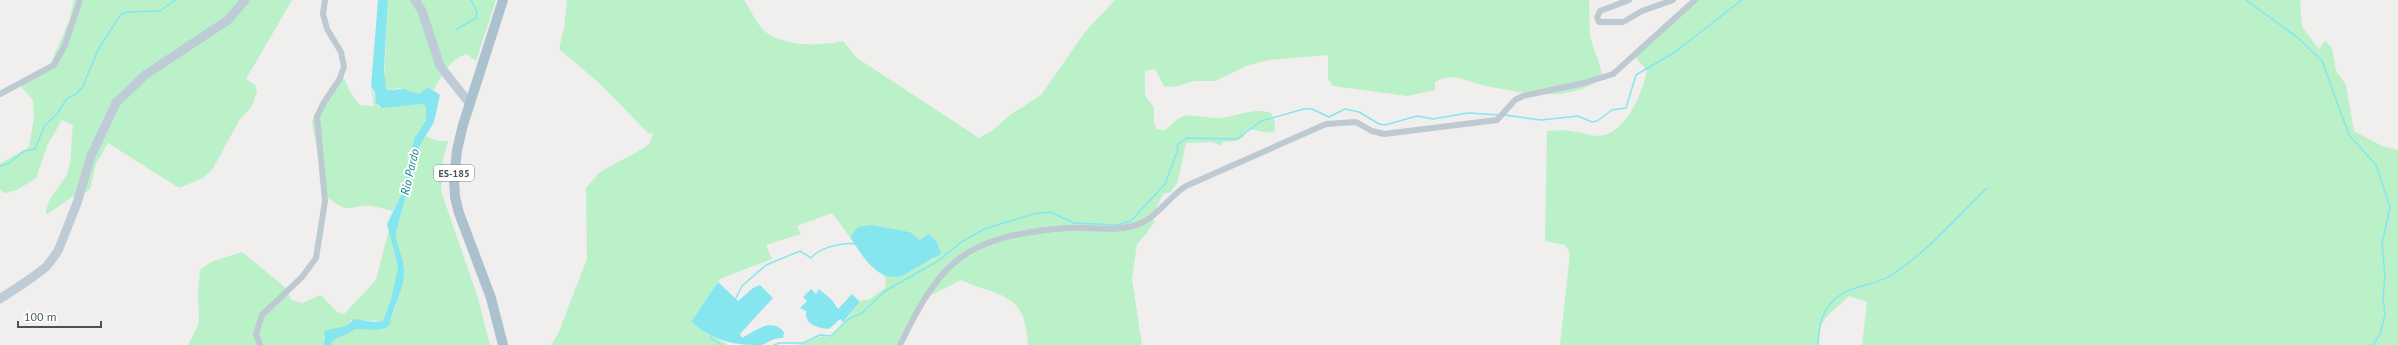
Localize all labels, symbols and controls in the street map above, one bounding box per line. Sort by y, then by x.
water label: Rio Pardo [397,147,422,197]
road number: ES-185 [434,165,474,181]
scale bar [18,303,101,329]
text: 100 m [24,309,57,324]

